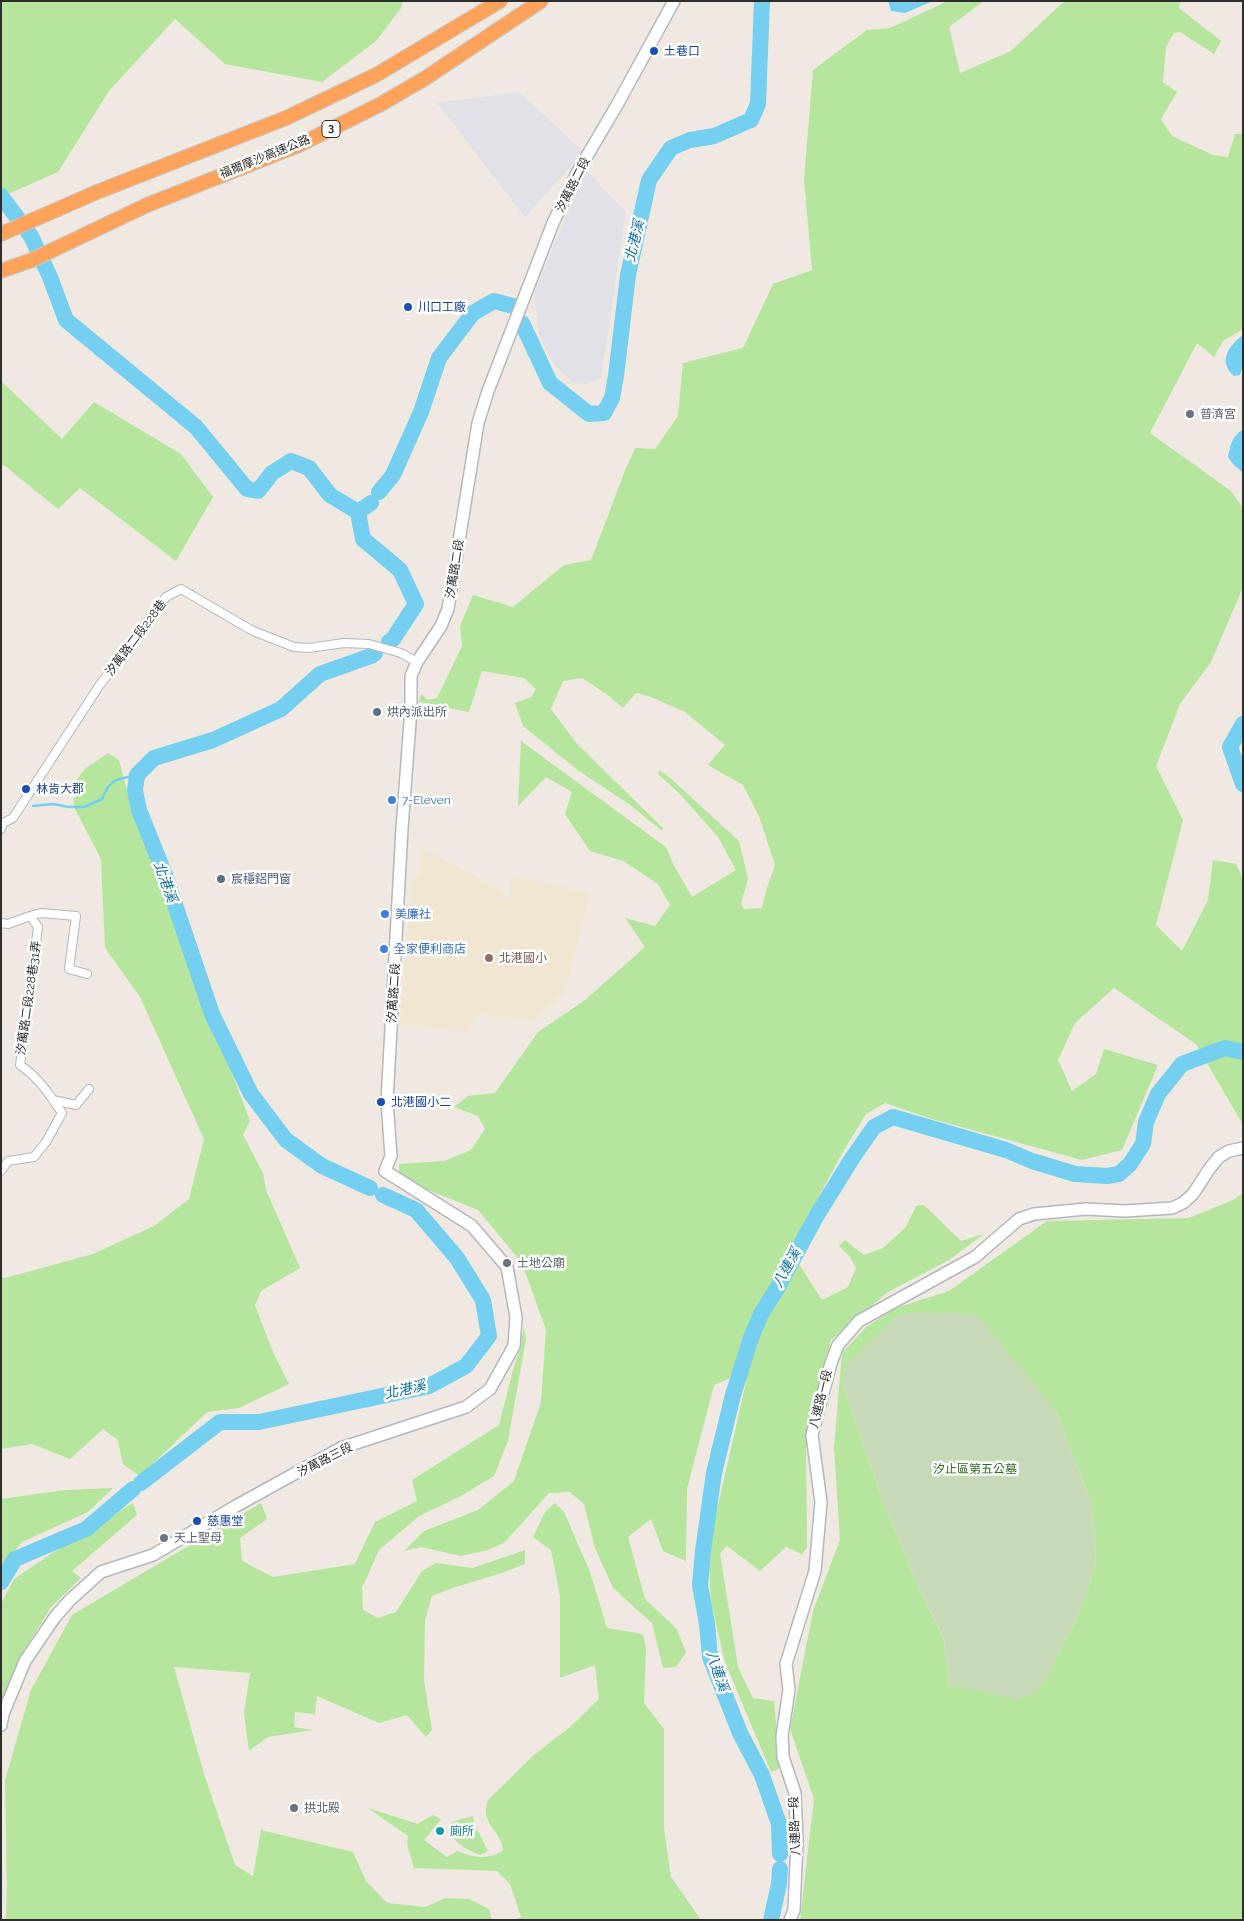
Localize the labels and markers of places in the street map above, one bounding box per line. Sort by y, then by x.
place label: 土巷口 [664,44,700,58]
marker: 土巷口 [648,45,660,57]
place label: 川口工廠 [418,300,466,314]
marker: 川口工廠 [402,301,414,313]
place label: 普濟宮 [1200,407,1236,421]
marker: 普濟宮 [1184,408,1196,420]
place label: 烘內派出所 [387,705,447,719]
marker: 烘內派出所 [371,706,383,718]
place label: 林肯大郡 [36,782,84,796]
marker: 林肯大郡 [20,783,32,795]
place label: 7-Eleven [402,793,451,807]
marker: 7-Eleven [386,794,398,806]
place label: 宸穩鋁門窗 [231,872,291,886]
marker: 宸穩鋁門窗 [215,873,227,885]
place label: 美廉社 [395,907,431,921]
marker: 美廉社 [379,908,391,920]
place label: 全家便利商店 [394,942,466,956]
marker: 全家便利商店 [378,943,390,955]
place label: 北港國小 [499,951,547,965]
marker: 北港國小 [483,952,495,964]
place label: 北港國小二 [391,1095,451,1109]
marker: 北港國小二 [375,1096,387,1108]
place label: 土地公廟 [517,1256,565,1270]
marker: 土地公廟 [501,1257,513,1269]
place label: 慈惠堂 [207,1514,243,1528]
marker: 慈惠堂 [191,1515,203,1527]
place label: 天上聖母 [174,1531,222,1545]
marker: 天上聖母 [158,1532,170,1544]
place label: 拱北殿 [304,1801,340,1815]
marker: 拱北殿 [288,1802,300,1814]
place label: 廁所 [450,1824,474,1838]
marker: 廁所 [434,1825,446,1837]

